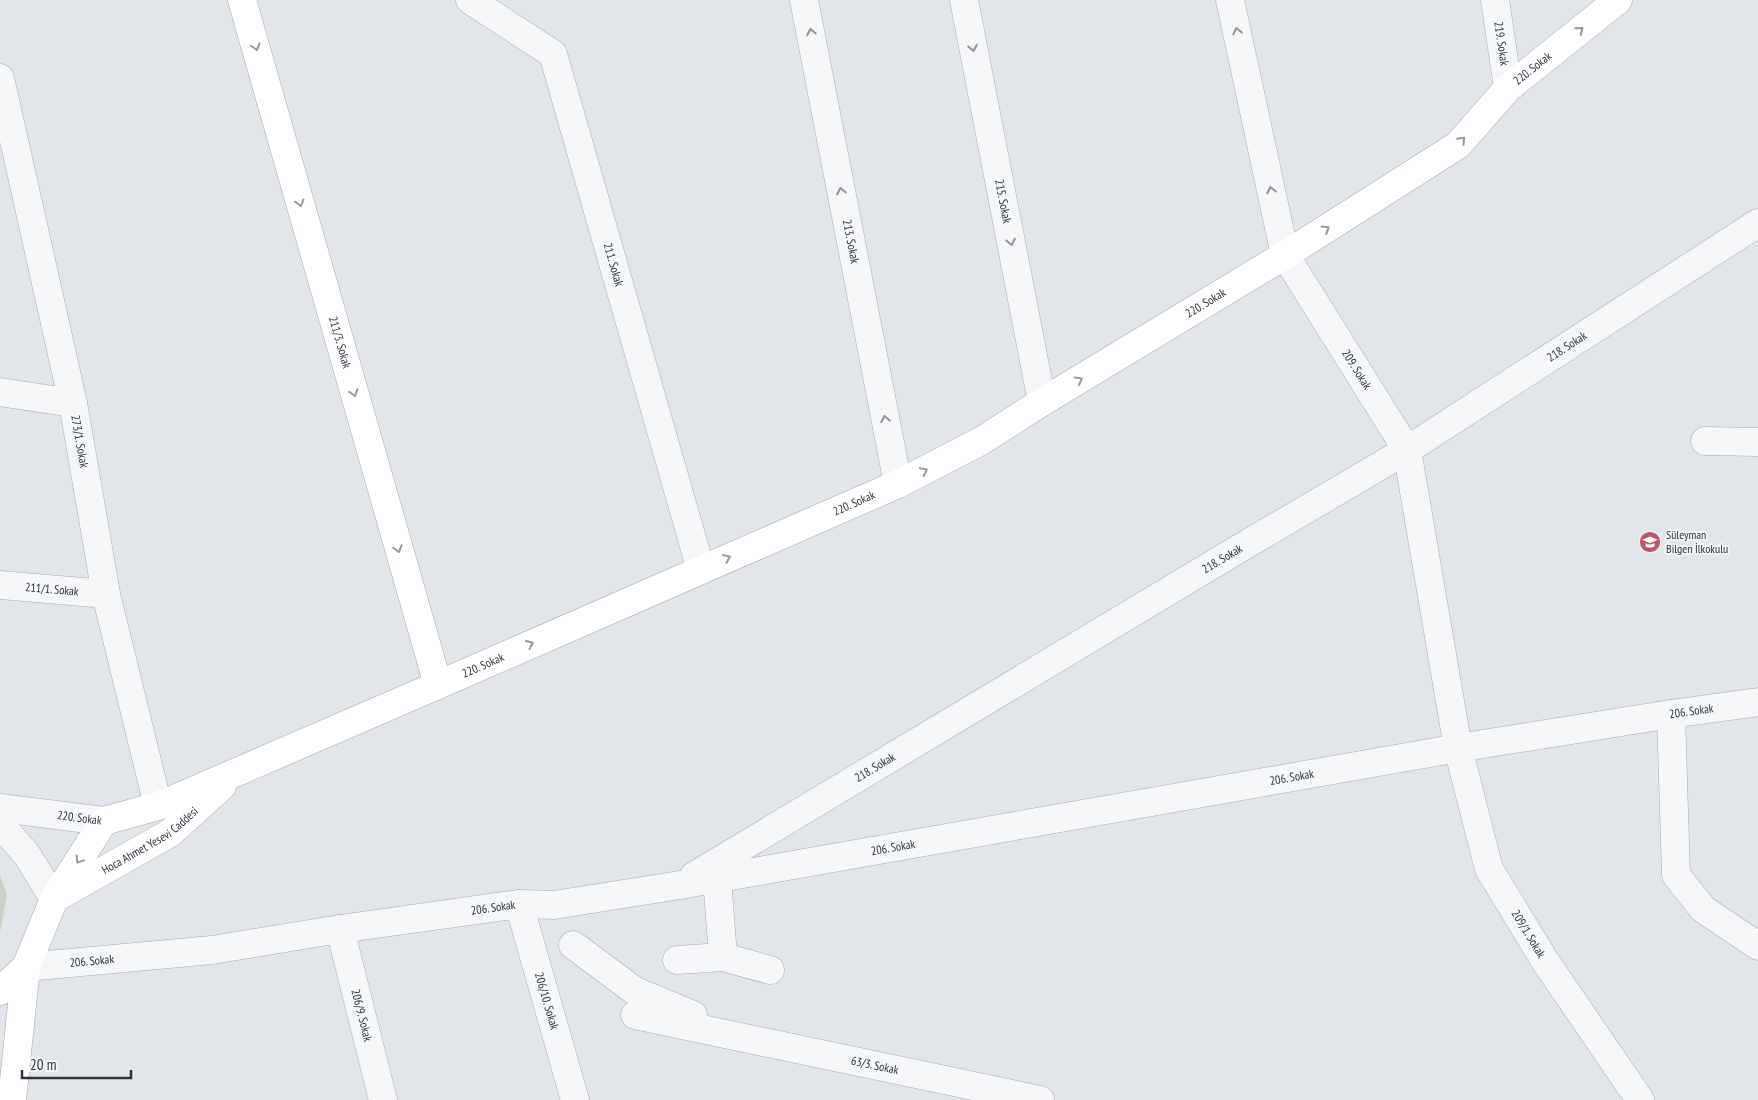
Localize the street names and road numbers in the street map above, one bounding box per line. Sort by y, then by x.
street label: 219. Sokak [1491,20,1513,67]
street label: 220. Sokak [1510,48,1554,88]
street label: 215. Sokak [992,178,1015,225]
street label: 213. Sokak [840,218,863,265]
street label: 211. Sokak [601,241,627,288]
street label: 220. Sokak [1182,285,1229,321]
street label: 211/3. Sokak [326,314,355,370]
street label: 218. Sokak [1544,328,1590,365]
street label: 209. Sokak [1339,346,1375,392]
street label: 273/1. Sokak [68,414,92,469]
street label: 220. Sokak [830,487,878,519]
street label: 218. Sokak [1199,540,1245,576]
street label: 211/1. Sokak [25,579,80,599]
street label: 220. Sokak [459,649,506,681]
street label: 206. Sokak [1668,700,1715,721]
street label: 218. Sokak [852,749,898,785]
street label: 206. Sokak [1268,765,1315,788]
street label: Hoca Ahmet Yesevi Caddesi [99,803,201,877]
street label: 220. Sokak [56,807,103,828]
street label: 206. Sokak [870,836,916,858]
street label: 206. Sokak [470,897,516,918]
street label: 209/1. Sokak [1509,907,1549,961]
street label: 206. Sokak [69,951,115,970]
street label: 206/10. Sokak [532,971,563,1032]
street label: 206/9. Sokak [348,987,376,1043]
street label: 63/3. Sokak [850,1053,900,1077]

